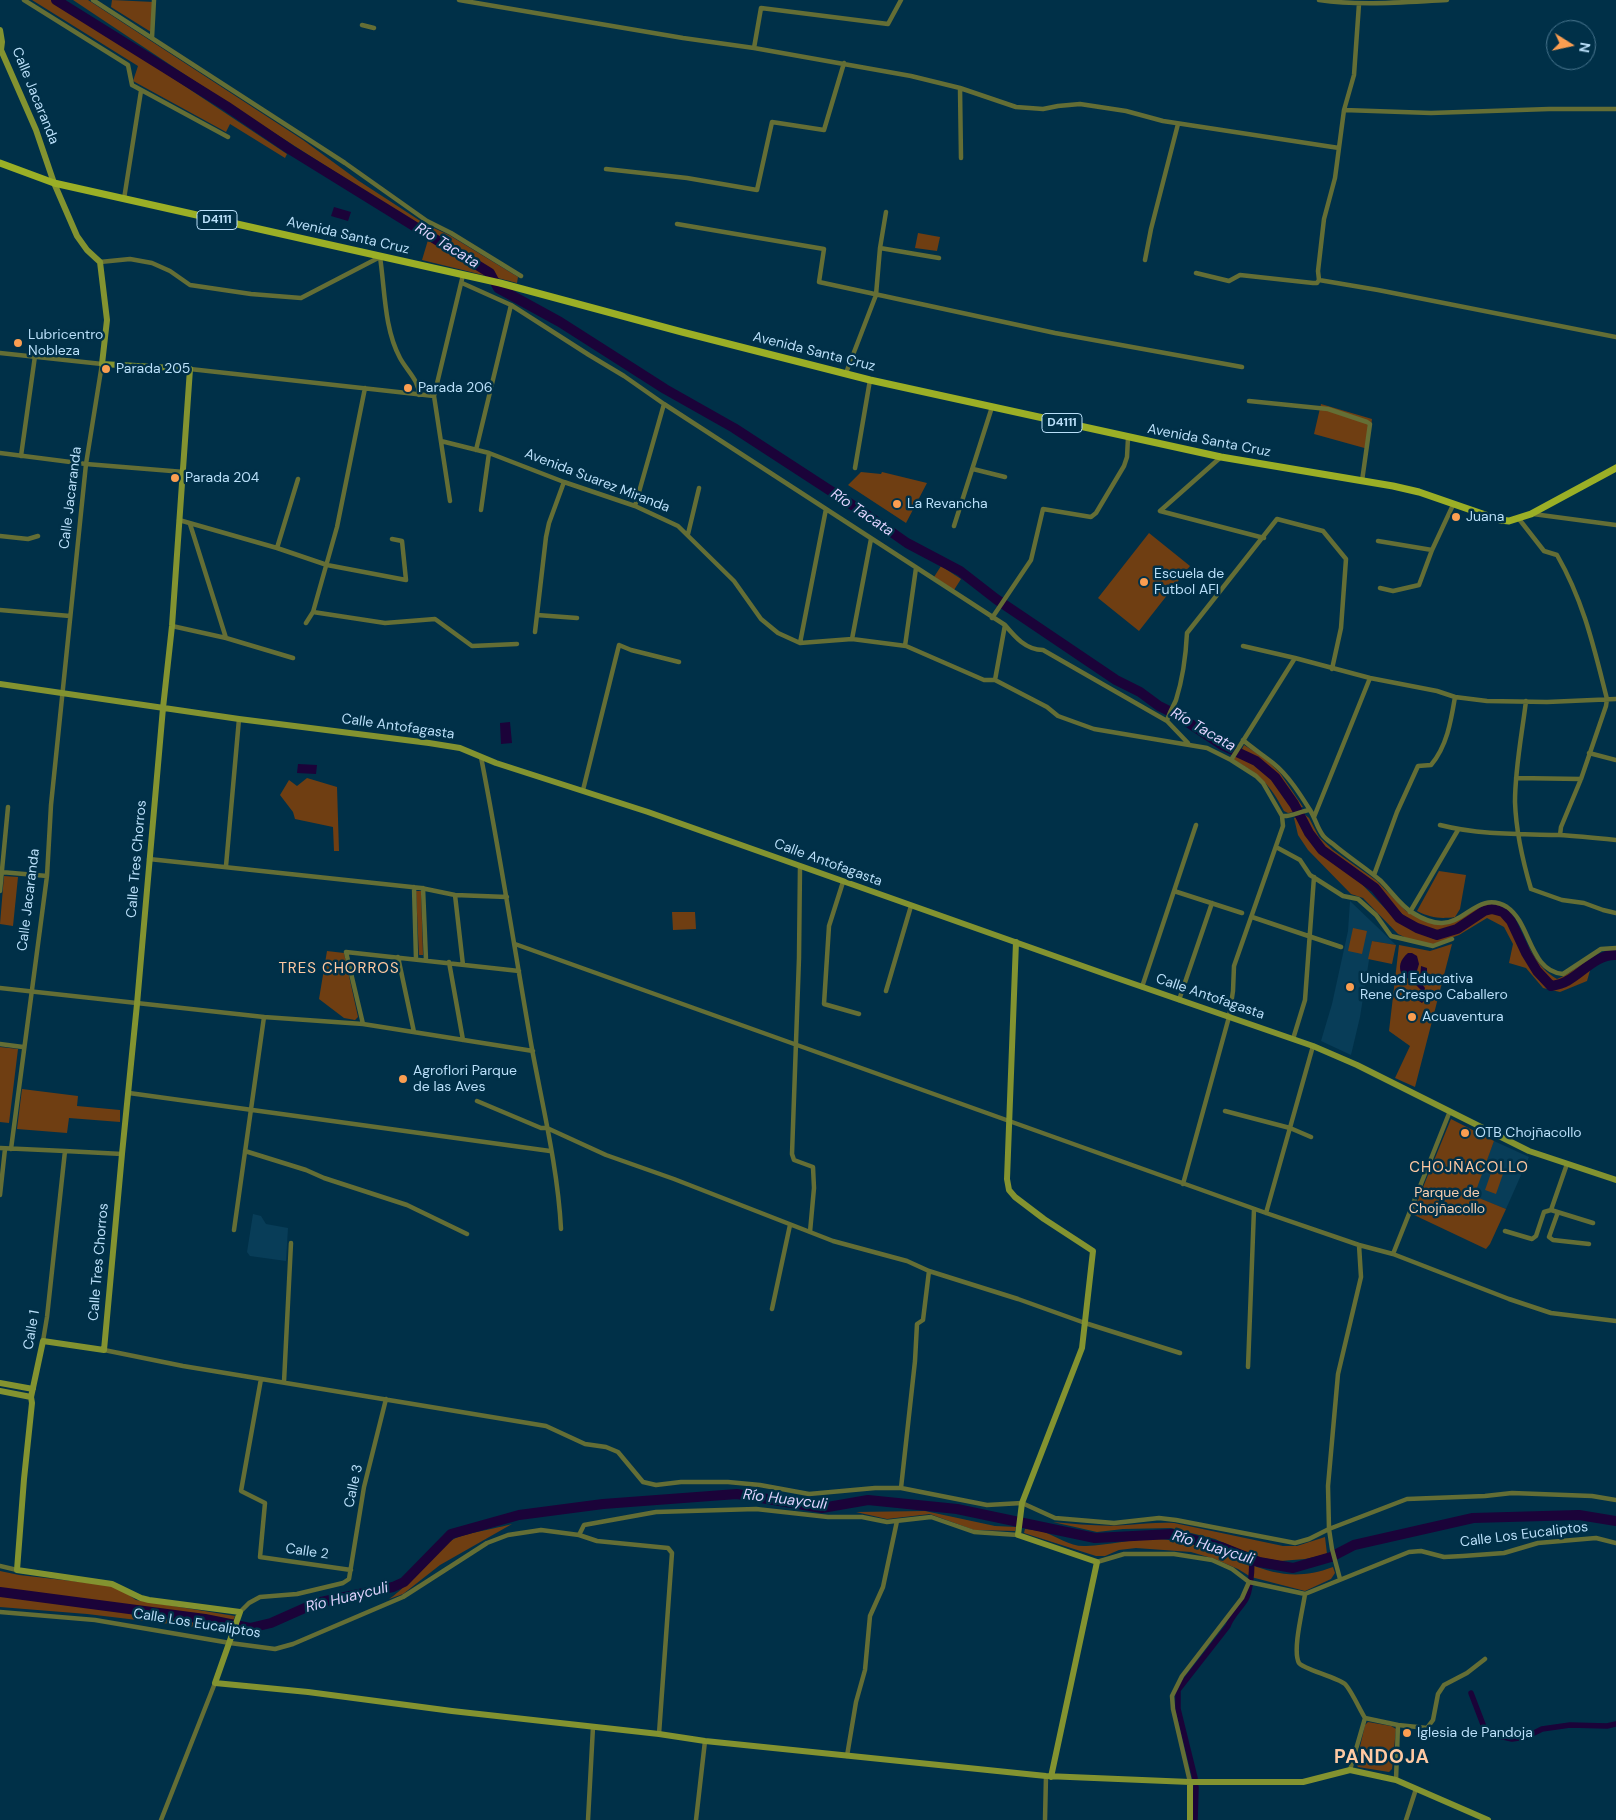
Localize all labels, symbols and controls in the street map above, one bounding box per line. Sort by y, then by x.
north arrow [1546,20,1596,70]
text: N [1575,41,1595,54]
street label: Calle Jacaranda [8,45,62,147]
road number: D4111 [197,210,237,230]
street label: Avenida Santa Cruz [285,214,411,258]
water label: Río Tacata [412,219,482,273]
place label: Lubricentro Nobleza [28,327,103,360]
street label: Avenida Santa Cruz [751,329,877,375]
marker: Lubricentro Nobleza [12,337,24,349]
place label: Parada 205 [116,361,190,377]
marker: Parada 205 [100,363,112,375]
place label: Parada 206 [418,380,493,396]
marker: Parada 206 [402,382,414,394]
road number: D4111 [1042,413,1082,432]
street label: Avenida Santa Cruz [1146,421,1272,461]
street label: Calle Jacaranda [56,446,86,550]
street label: Avenida Suarez Miranda [522,446,672,516]
place label: Parada 204 [185,470,259,486]
marker: Parada 204 [169,472,181,484]
water label: Río Tacata [827,485,897,541]
place label: La Revancha [907,496,988,512]
marker: La Revancha [891,498,903,510]
place label: Juana [1466,509,1504,525]
marker: Juana [1450,511,1462,523]
place label: Escuela de Futbol AFI [1154,566,1224,598]
marker: Escuela de Futbol AFI [1138,576,1150,588]
water label: Río Tacata [1167,704,1239,756]
street label: Calle Antofagasta [340,711,456,743]
street label: Calle Tres Chorros [123,799,151,919]
street label: Calle Antofagasta [772,836,884,890]
street label: Calle Jacaranda [14,848,44,952]
district label: TRES CHORROS [277,960,401,978]
street label: Calle Antofagasta [1153,971,1267,1023]
place label: Unidad Educativa Rene Crespo Caballero [1360,971,1508,1004]
marker: Unidad Educativa Rene Crespo Caballero [1344,981,1356,993]
place label: Acuaventura [1422,1009,1504,1025]
marker: Acuaventura [1406,1011,1418,1023]
place label: Agroflori Parque de las Aves [413,1063,517,1096]
marker: Agroflori Parque de las Aves [397,1073,409,1085]
place label: OTB Chojñacollo [1475,1125,1582,1141]
marker: OTB Chojñacollo [1459,1127,1471,1139]
district label: CHOJÑACOLLO [1408,1159,1530,1177]
park label: Parque de Chojñacollo [1409,1185,1485,1218]
street label: Calle Tres Chorros [85,1202,113,1322]
street label: Calle 1 [20,1309,44,1351]
street label: Calle 3 [341,1463,367,1509]
water label: Río Huayculi [742,1486,828,1514]
street label: Calle Los Eucaliptos [1459,1519,1589,1551]
water label: Río Huayculi [1170,1527,1256,1569]
street label: Calle 2 [284,1541,330,1563]
water label: Río Huayculi [304,1579,390,1617]
street label: Calle Los Eucaliptos [132,1606,262,1642]
place label: Iglesia de Pandoja [1417,1725,1533,1741]
marker: Iglesia de Pandoja [1401,1727,1413,1739]
district label: PANDOJA [1333,1747,1431,1769]

